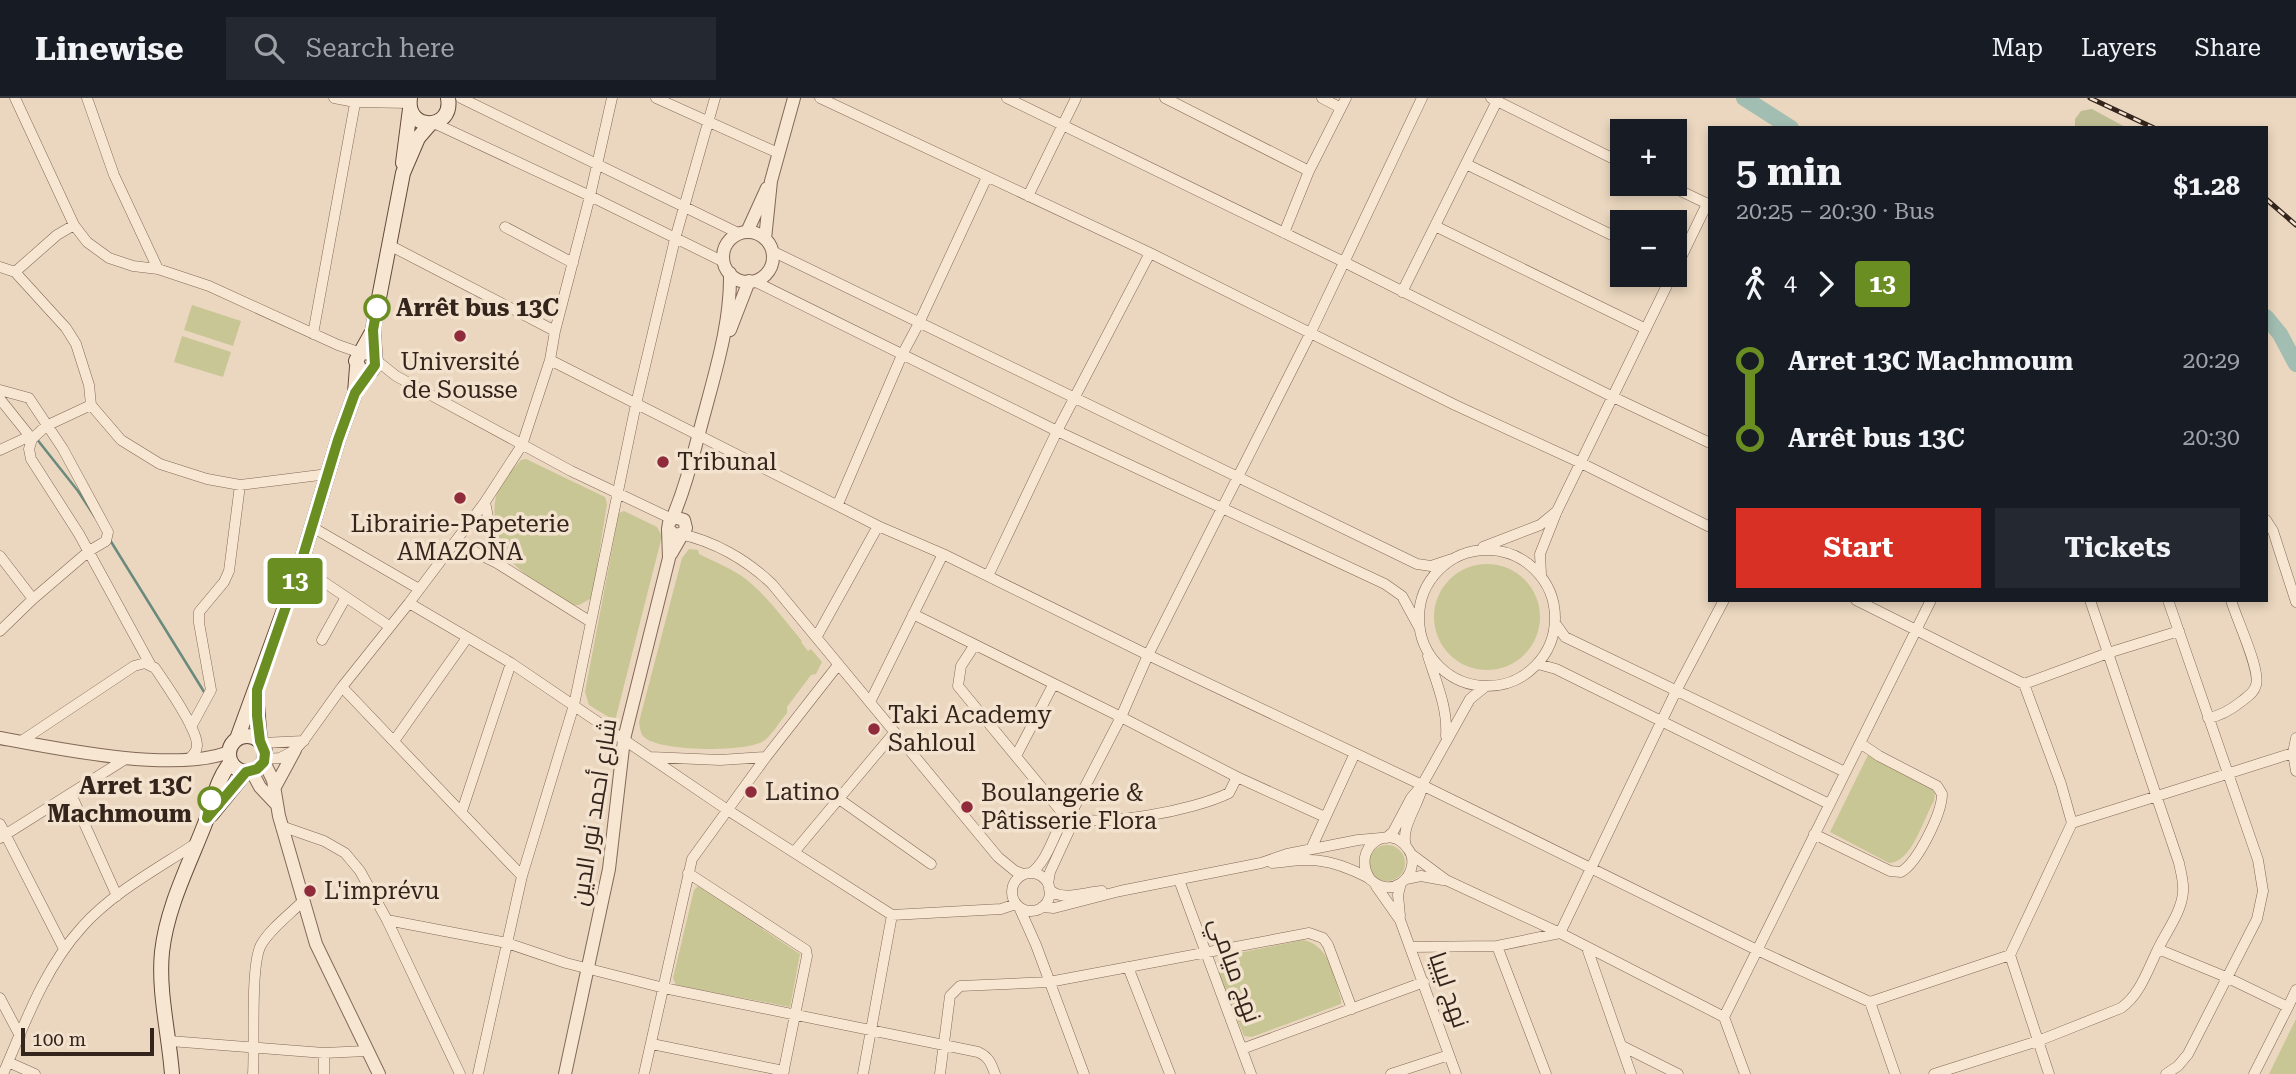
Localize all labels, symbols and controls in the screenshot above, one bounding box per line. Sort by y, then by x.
search box [226,17,716,80]
text: Linewise [35,29,184,68]
icon: search [250,29,288,67]
text: Search here [306,33,455,63]
text: Map [1992,34,2043,62]
text: Layers [2081,34,2157,62]
text: Share [2195,34,2261,62]
map controls [1610,119,1687,287]
button: + [1610,119,1687,196]
text: 5 min [1736,150,1842,194]
text: $1.28 [2174,171,2240,201]
text: 20:25 – 20:30 · Bus [1736,198,1934,225]
button: − [1610,210,1687,287]
icon: walk [1736,265,1774,303]
icon: forward [1807,265,1845,303]
text: 4 [1784,270,1797,297]
text: 13 [1869,270,1896,298]
place label: Arrêt bus 13C [396,294,559,322]
marker: Arrêt bus 13C [364,295,390,321]
marker: Université de Sousse [452,328,468,344]
text: Arret 13C Machmoum [1788,346,2073,376]
text: 20:29 [2183,347,2240,374]
place label: Université de Sousse [400,348,520,404]
text: Arrêt bus 13C [1788,423,1965,453]
text: 20:30 [2183,424,2240,451]
place label: Tribunal [677,448,777,476]
marker: Tribunal [655,454,671,470]
marker: Librairie-Papeterie AMAZONA [452,490,468,506]
button: Start [1736,508,1981,588]
button: Tickets [1995,508,2240,588]
place label: Librairie-Papeterie AMAZONA [351,510,569,566]
line badge: 13 [264,558,326,604]
text: 13 [282,567,308,595]
place label: Taki Academy Sahloul [888,701,1053,757]
street label: شارع أحمد نور الدين [563,716,625,908]
marker: Taki Academy Sahloul [866,721,882,737]
place label: Arret 13C Machmoum [47,772,192,828]
place label: Latino [765,778,840,806]
place label: Boulangerie & Pâtisserie Flora [981,779,1157,835]
marker: Latino [743,784,759,800]
marker: Arret 13C Machmoum [198,787,224,813]
marker: Boulangerie & Pâtisserie Flora [959,799,975,815]
place label: L'imprévu [324,877,439,905]
marker: L'imprévu [302,883,318,899]
street label: نهج ميامي [1198,914,1267,1028]
street label: نهج ليبيا [1421,948,1475,1032]
scale bar [21,1025,154,1057]
text: 100 m [32,1028,86,1051]

